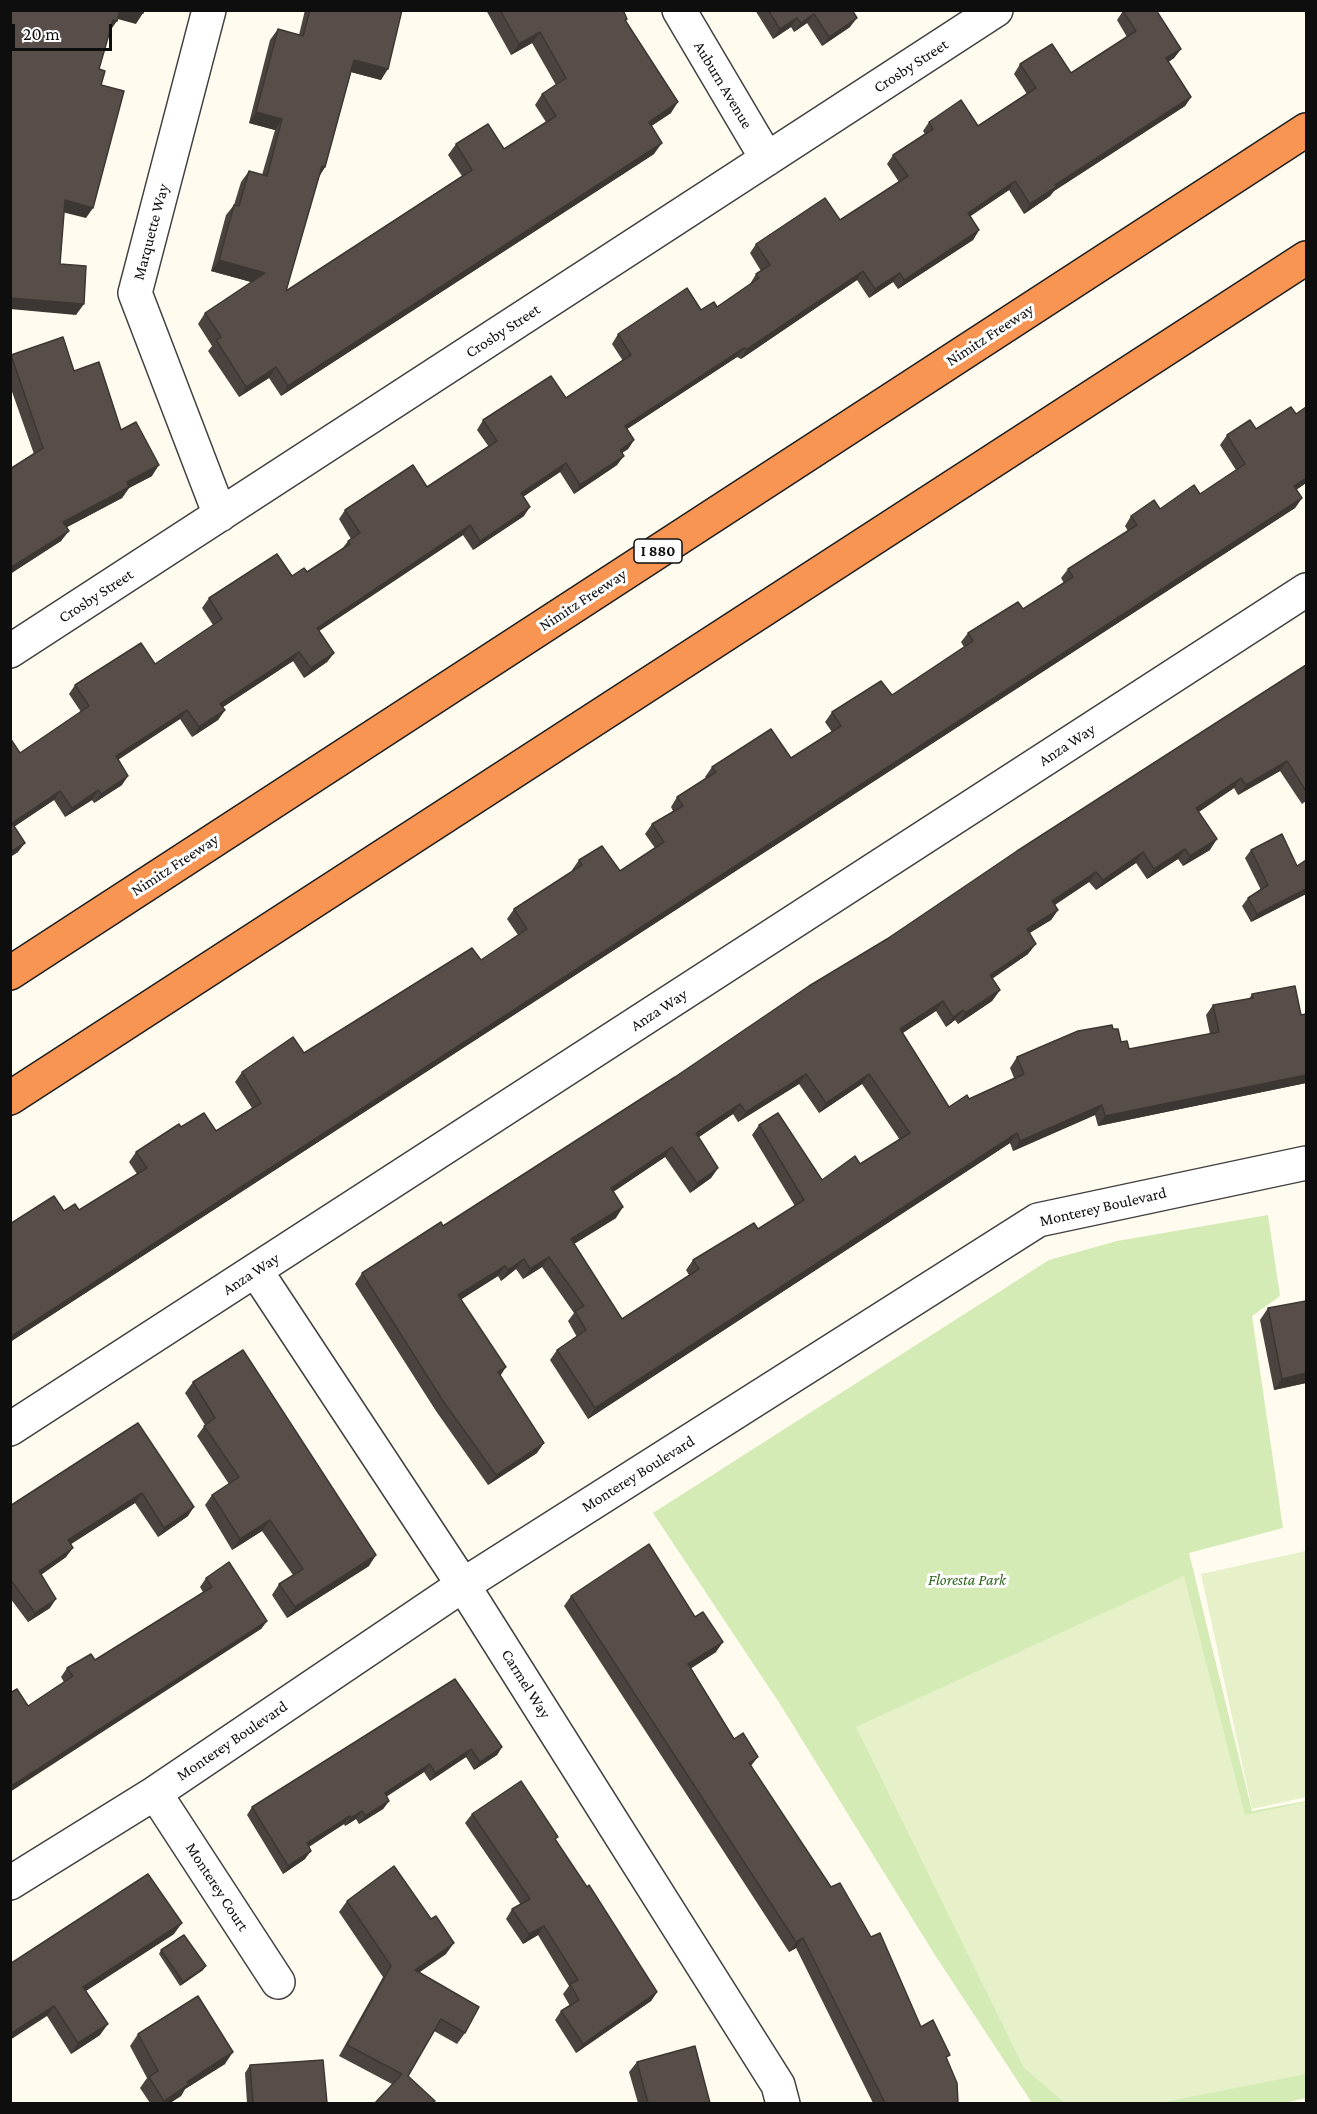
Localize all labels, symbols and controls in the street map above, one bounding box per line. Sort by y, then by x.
scale bar [15,12,116,50]
text: 20 m [23,24,60,44]
street label: Crosby Street [870,35,952,97]
street label: Auburn Avenue [689,38,757,132]
street label: Marquette Way [129,182,173,282]
street label: Crosby Street [462,300,544,362]
street label: Nimitz Freeway [943,300,1037,370]
road number: I 880 [634,539,682,563]
street label: Crosby Street [55,565,137,627]
street label: Nimitz Freeway [536,565,630,635]
street label: Anza Way [1035,720,1099,770]
street label: Nimitz Freeway [128,830,222,900]
street label: Anza Way [627,985,691,1035]
street label: Monterey Boulevard [1038,1183,1168,1231]
street label: Anza Way [219,1249,283,1299]
street label: Monterey Boulevard [578,1432,698,1516]
park label: Floresta Park [928,1570,1006,1590]
street label: Carmel Way [497,1646,555,1722]
street label: Monterey Boulevard [173,1697,291,1785]
street label: Monterey Court [181,1839,253,1935]

